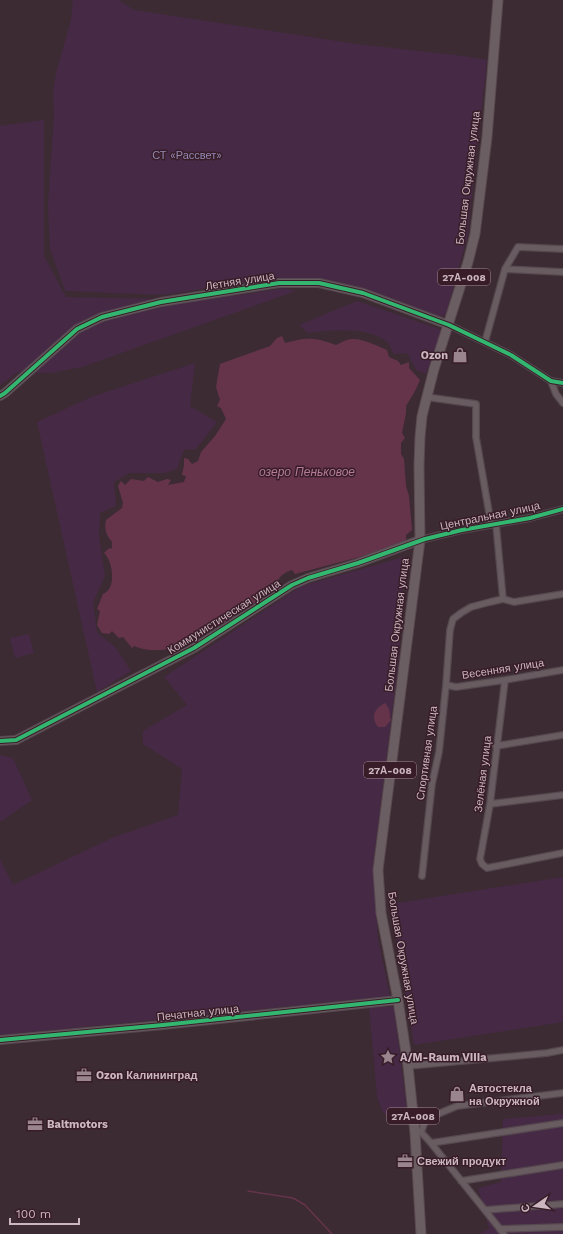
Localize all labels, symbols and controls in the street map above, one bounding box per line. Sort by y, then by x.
street label: Большая Окружная улица [453,110,483,245]
park label: СТ «Рассвет» [152,149,222,162]
street label: Летняя улица [204,269,276,293]
road number: 27А-008 [438,269,490,285]
shop icon: Ozon [451,346,469,364]
place label: Ozon [421,349,448,362]
water label: озеро Пеньковое [259,465,355,479]
street label: Центральная улица [439,499,542,533]
street label: Большая Окружная улица [382,557,412,692]
street label: Коммунистическая улица [165,576,284,657]
street label: Весенняя улица [461,656,546,682]
street label: Спортивная улица [414,704,440,801]
street label: Зелёная улица [472,734,494,813]
road number: 27А-008 [364,762,416,778]
street label: Большая Окружная улица [385,891,421,1026]
street label: Печатная улица [156,1002,241,1024]
place icon: A/M-Raum VIIIa [379,1048,397,1066]
place label: A/M-Raum VIIIa [400,1051,487,1064]
office icon: Ozon Калининград [75,1066,93,1084]
place label: Ozon Калининград [96,1069,197,1082]
place label: Автостекла на Окружной [469,1082,540,1108]
shop icon: Автостекла на Окружной [448,1085,466,1103]
road number: 27А-008 [387,1108,439,1124]
office icon: Baltmotors [26,1115,44,1133]
place label: Baltmotors [47,1118,108,1131]
office icon: Свежий продукт [396,1152,414,1170]
place label: Свежий продукт [417,1155,507,1168]
north arrow [515,1186,555,1226]
scale bar [10,1200,79,1226]
text: С [519,1203,533,1213]
text: 100 m [16,1207,51,1221]

